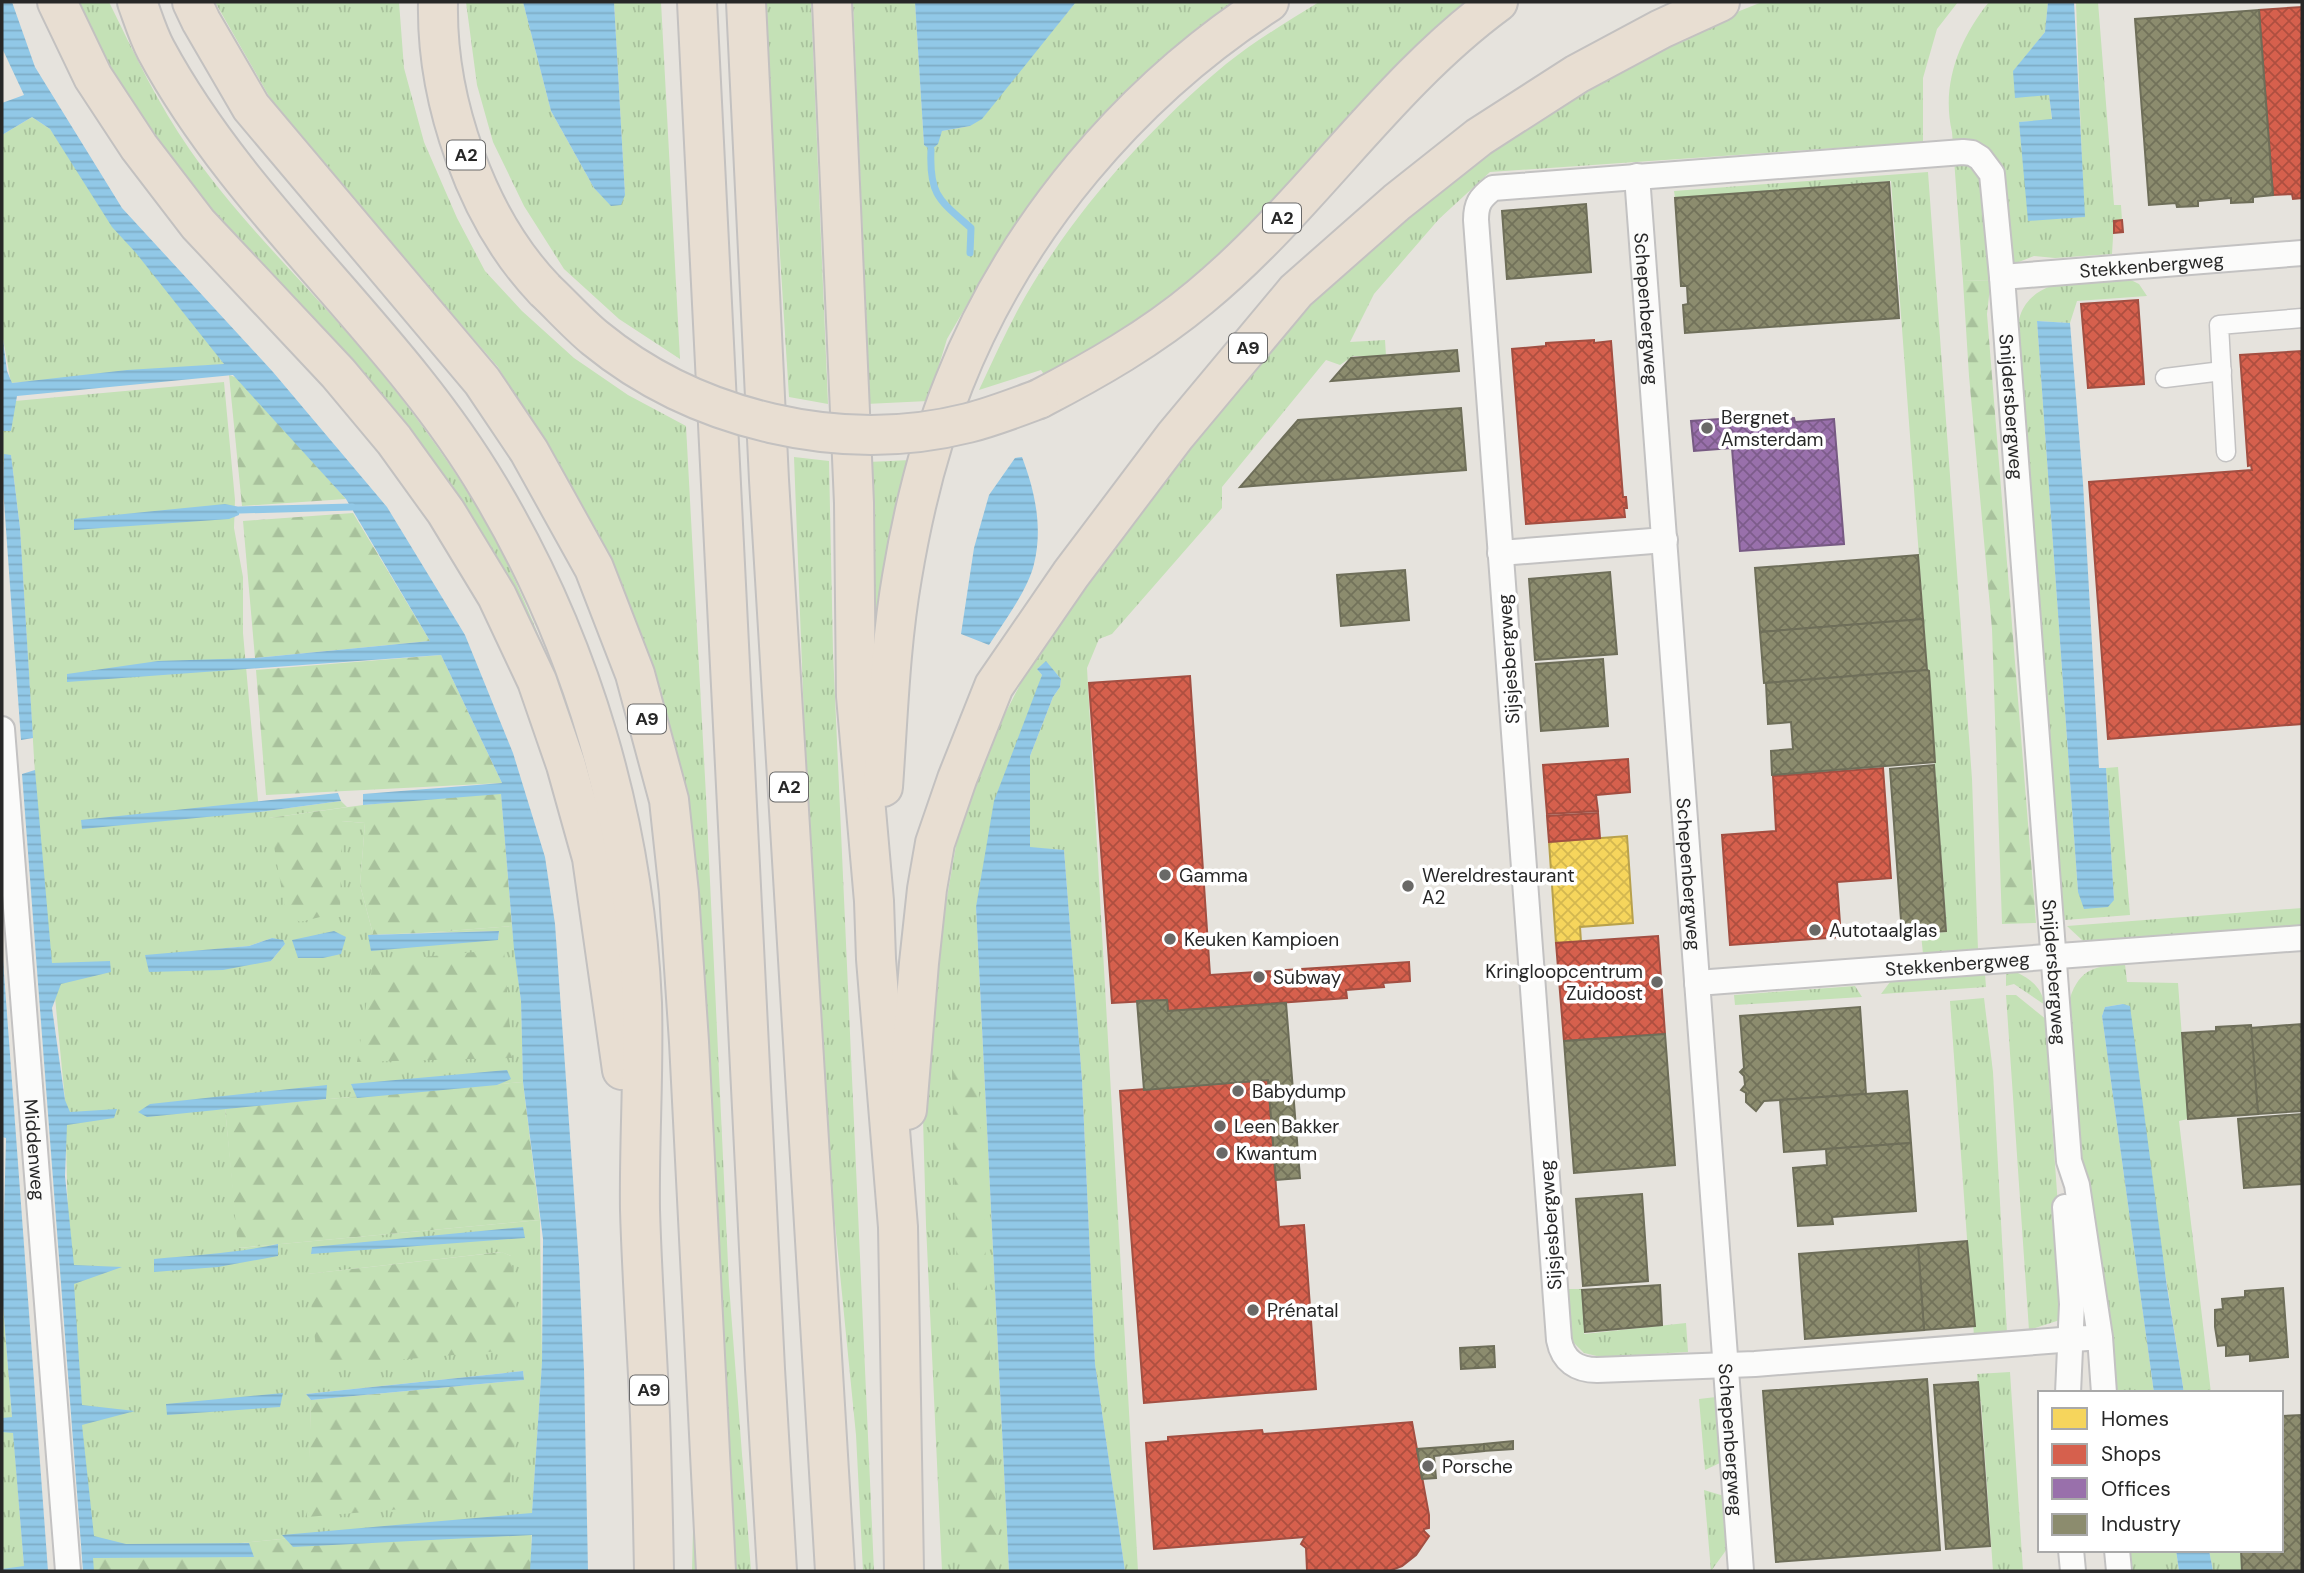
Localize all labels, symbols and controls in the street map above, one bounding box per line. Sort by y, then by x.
road number: A2 [447,140,485,170]
road number: A2 [1263,204,1301,232]
street label: Schepenbergweg [1628,232,1665,386]
street label: Stekkenbergweg [2078,247,2225,284]
street label: Snijdersbergweg [1993,333,2029,481]
road number: A9 [1229,334,1267,362]
place label: Bergnet Amsterdam [1721,405,1824,452]
marker: Bergnet Amsterdam [1699,420,1715,436]
street label: Sijsjesbergweg [1491,593,1526,725]
road number: A9 [628,704,666,734]
road number: A2 [770,772,808,802]
street label: Schepenbergweg [1670,797,1707,952]
place label: Gamma [1179,863,1248,888]
place label: Wereldrestaurant A2 [1422,863,1575,910]
marker: Gamma [1157,867,1173,883]
marker: Wereldrestaurant A2 [1400,878,1416,894]
street label: Snijdersbergweg [2036,898,2072,1046]
place label: Autotaalglas [1829,918,1937,943]
marker: Autotaalglas [1807,922,1823,938]
place label: Keuken Kampioen [1184,927,1339,952]
marker: Keuken Kampioen [1162,931,1178,947]
street label: Stekkenbergweg [1884,946,2031,982]
place label: Kringloopcentrum Zuidoost [1485,959,1643,1006]
place label: Subway [1273,965,1342,990]
marker: Subway [1251,969,1267,985]
marker: Kringloopcentrum Zuidoost [1649,974,1665,990]
place label: Babydump [1252,1079,1346,1104]
marker: Babydump [1230,1083,1246,1099]
street label: Middenweg [18,1098,51,1202]
place label: Leen Bakker [1234,1114,1339,1139]
marker: Leen Bakker [1212,1118,1228,1134]
place label: Kwantum [1236,1141,1317,1166]
marker: Kwantum [1214,1145,1230,1161]
street label: Sijsjesbergweg [1533,1159,1568,1291]
place label: Prénatal [1267,1298,1338,1323]
marker: Prénatal [1245,1302,1261,1318]
street label: Schepenbergweg [1713,1362,1749,1517]
road number: A9 [630,1376,668,1405]
legend [2038,1391,2283,1552]
text: Homes [2101,1405,2169,1433]
text: Shops [2101,1440,2161,1468]
place label: Porsche [1442,1454,1513,1479]
marker: Porsche [1420,1458,1436,1474]
text: Offices [2101,1475,2171,1503]
text: Industry [2101,1510,2181,1538]

